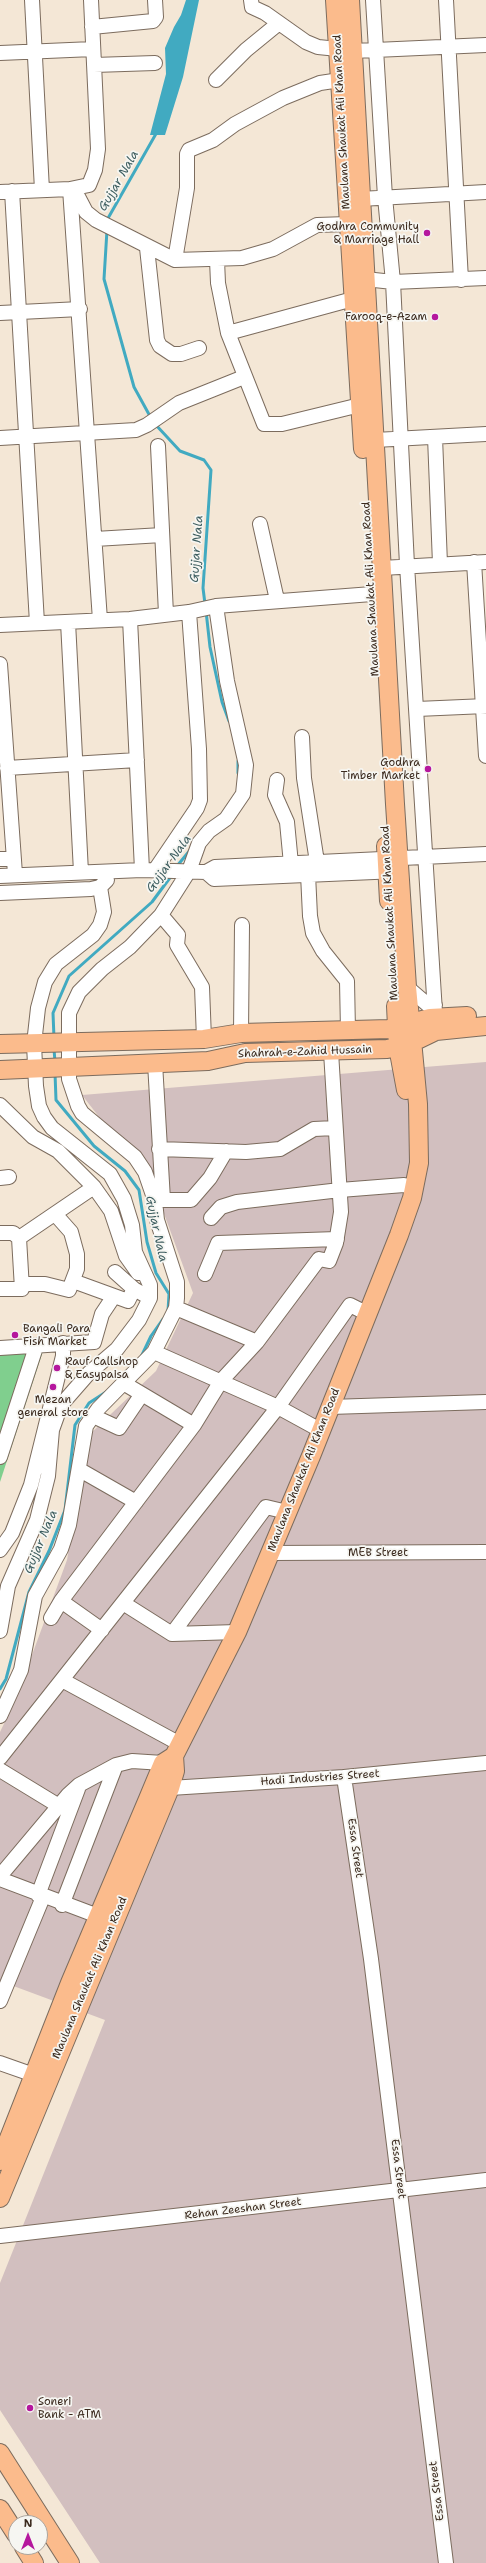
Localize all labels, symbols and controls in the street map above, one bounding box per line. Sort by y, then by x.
street label: Maulana Shaukat Ali Khan Road [331,34,353,210]
water label: Gujjar Nala [96,148,142,214]
place label: Godhra Community & Marriage Hall [317,220,419,246]
marker: Godhra Community & Marriage Hall [422,228,432,238]
place label: Farooq-e-Azam [345,310,427,324]
marker: Farooq-e-Azam [430,312,440,322]
street label: Maulana Shaukat Ali Khan Road [360,501,382,677]
water label: Gujjar Nala [187,515,207,583]
place label: Godhra Timber Market [341,756,420,782]
marker: Godhra Timber Market [423,764,433,774]
street label: Maulana Shaukat Ali Khan Road [379,825,401,1001]
water label: Gujjar Nala [143,833,195,895]
street label: Shahrah-e-Zahid Hussain [238,1043,372,1061]
water label: Gujjar Nala [142,1195,170,1263]
place label: Bangali Para Fish Market [23,1322,90,1348]
marker: Bangali Para Fish Market [10,1330,20,1340]
place label: Rauf Callshop & Easypaisa [65,1355,138,1381]
marker: Rauf Callshop & Easypaisa [52,1363,62,1373]
marker: Mezan general store [48,1382,58,1392]
street label: Maulana Shaukat Ali Khan Road [265,1386,343,1554]
place label: Mezan general store [18,1393,88,1419]
water label: Gujjar Nala [21,1508,61,1576]
street label: MEB Street [348,1546,408,1560]
street label: Hadi Industries Street [260,1767,380,1789]
street label: Essa Street [344,1817,366,1879]
street label: Maulana Shaukat Ali Khan Road [50,1895,130,2061]
street label: Essa Street [388,2138,408,2200]
street label: Rehan Zeeshan Street [184,2195,302,2223]
place label: Soneri Bank - ATM [38,2395,101,2421]
marker: Soneri Bank - ATM [25,2403,35,2413]
street label: Essa Street [427,2460,447,2522]
north arrow [8,2515,48,2555]
text: N [24,2516,32,2531]

